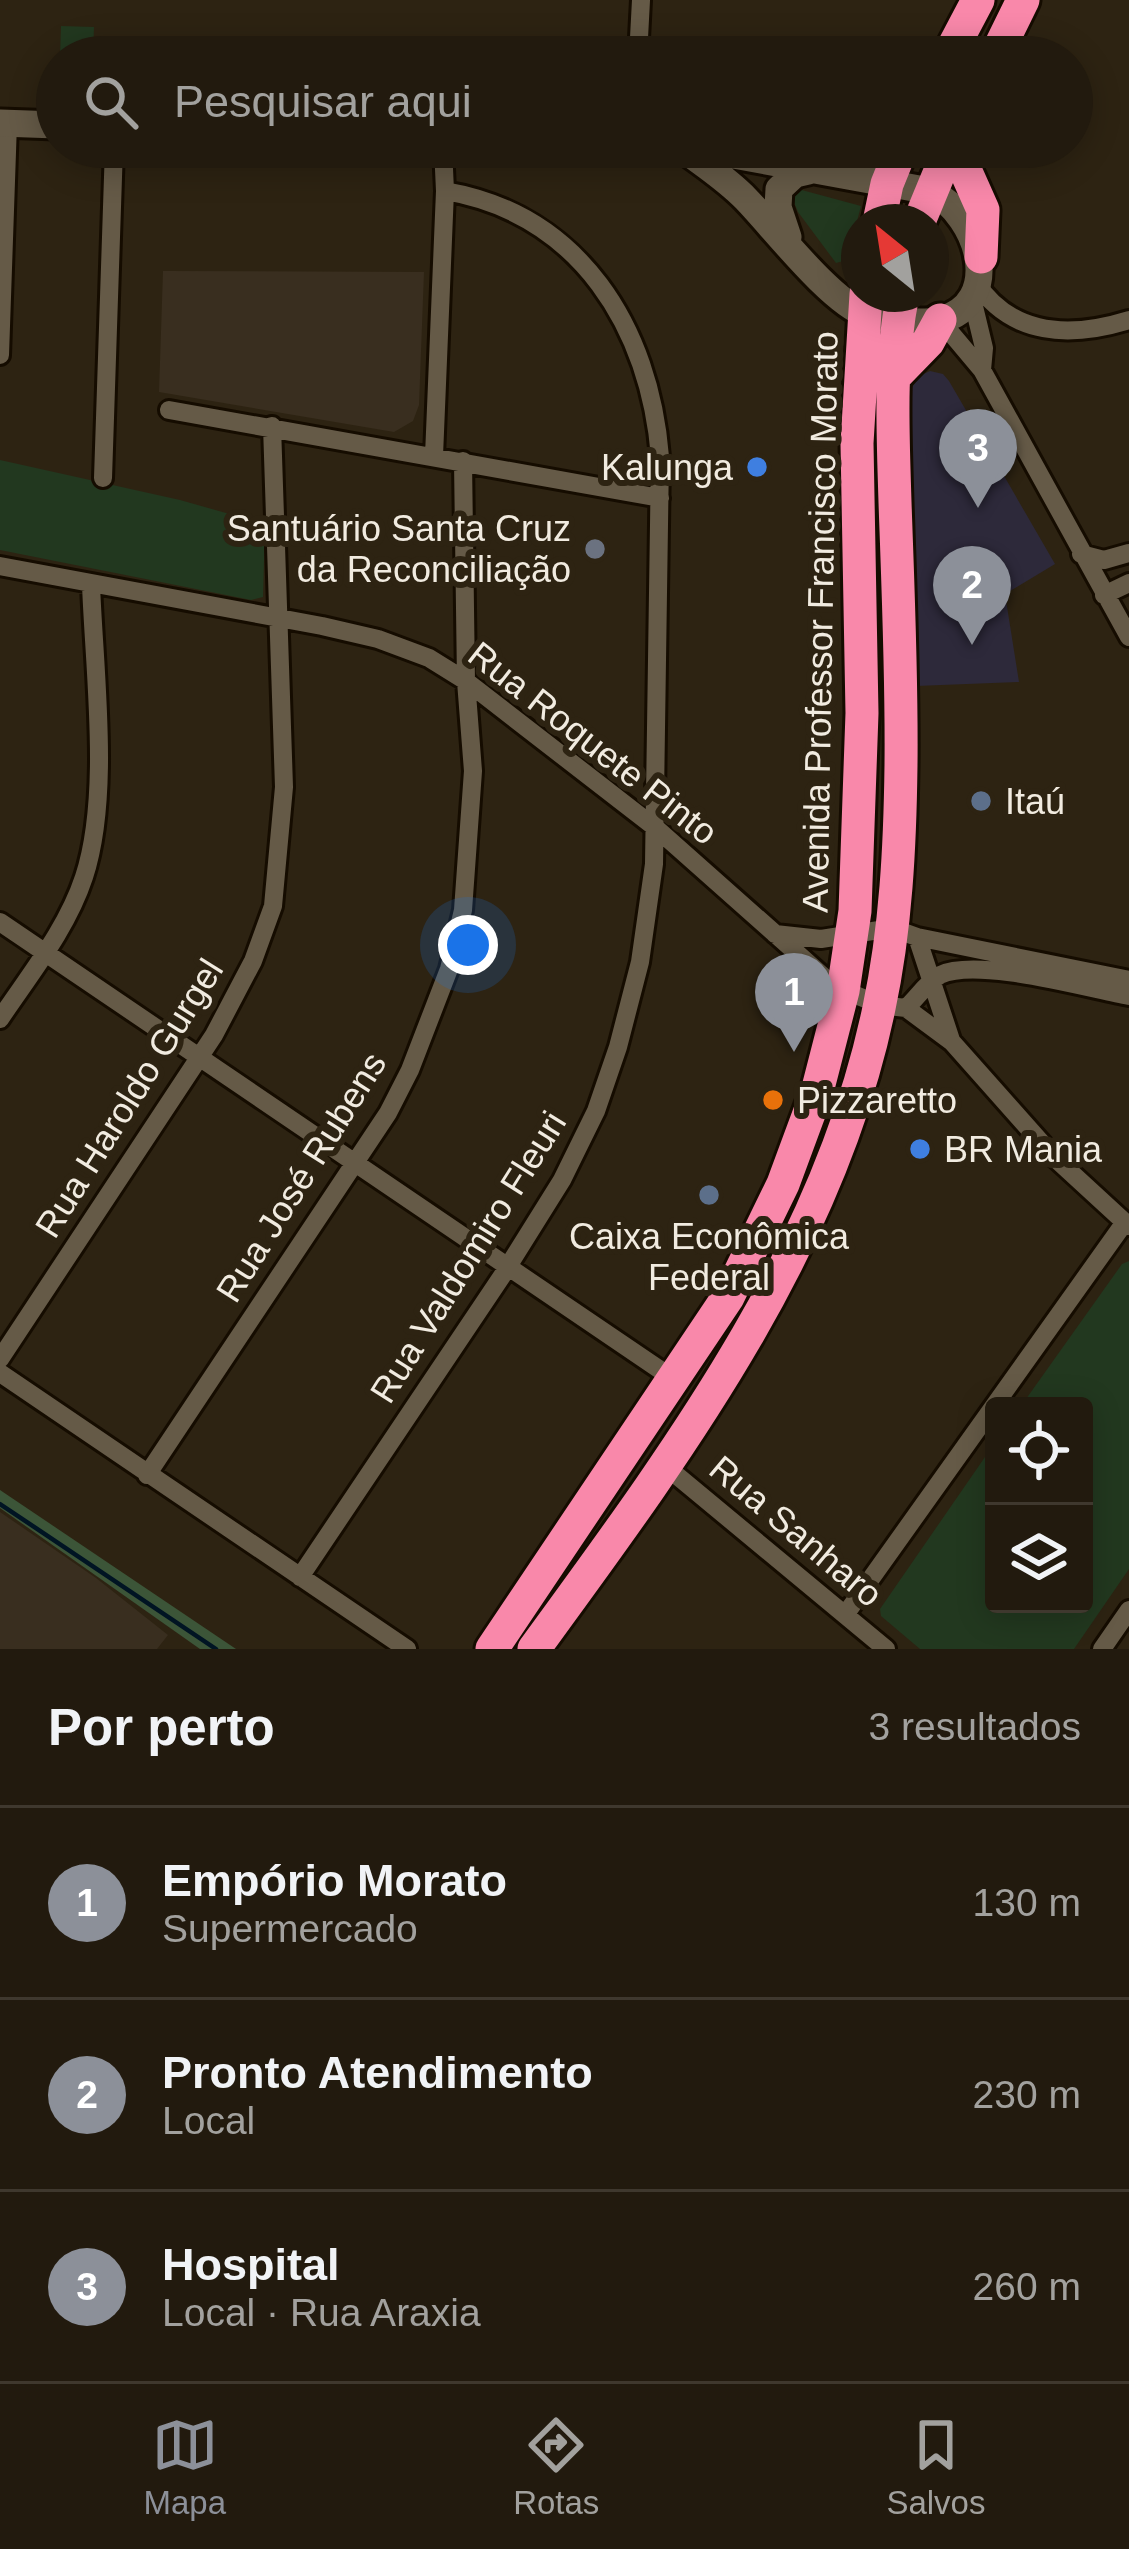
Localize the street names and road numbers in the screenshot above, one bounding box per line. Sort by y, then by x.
street label: Avenida Professor Francisco Morato [794,331,846,913]
street label: Rua Roquete Pinto [461,633,725,853]
street label: Rua Haroldo Gurgel [27,951,231,1245]
street label: Rua José Rubens [208,1045,394,1309]
street label: Rua Valdomiro Fleuri [362,1104,574,1410]
street label: Rua Sanharo [702,1447,890,1615]

